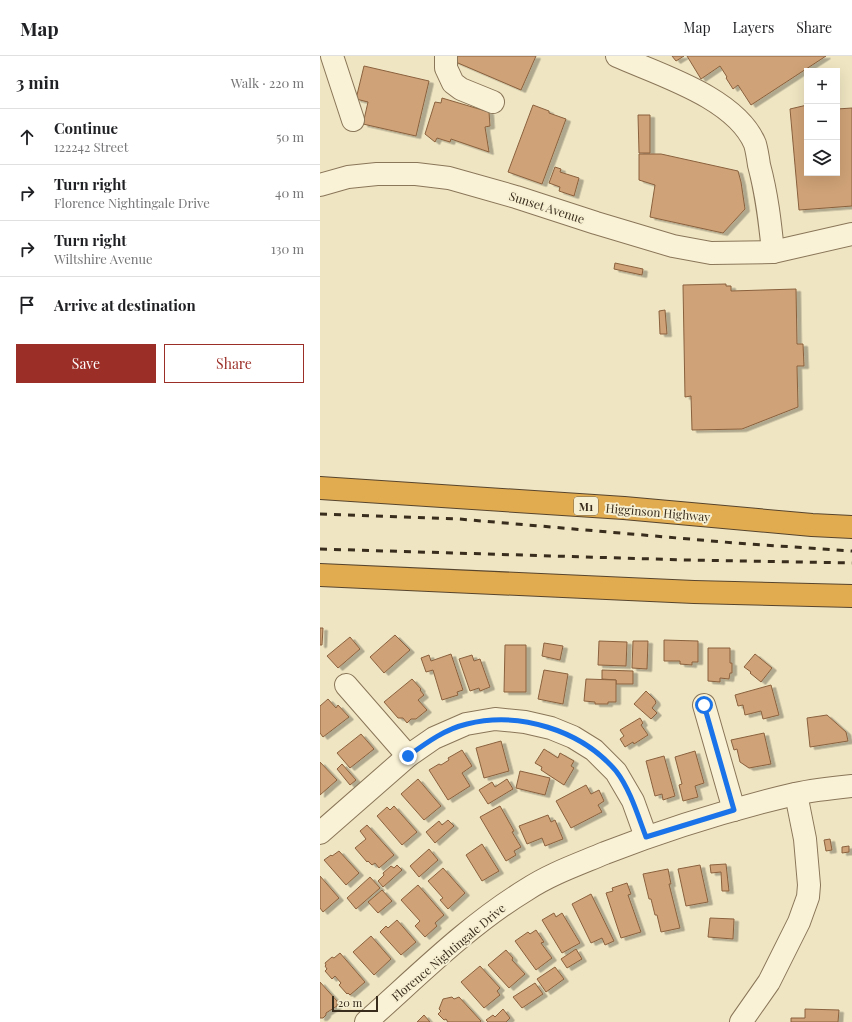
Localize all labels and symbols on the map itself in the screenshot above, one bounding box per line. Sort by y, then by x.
street label: Sunset Avenue [507,187,587,227]
road number: M1 [574,497,598,515]
street label: Higginson Highway [605,499,711,525]
route start [695,696,713,714]
route end [399,747,417,765]
street label: Florence Nightingale Drive [388,900,508,1004]
scale bar [332,994,378,1013]

